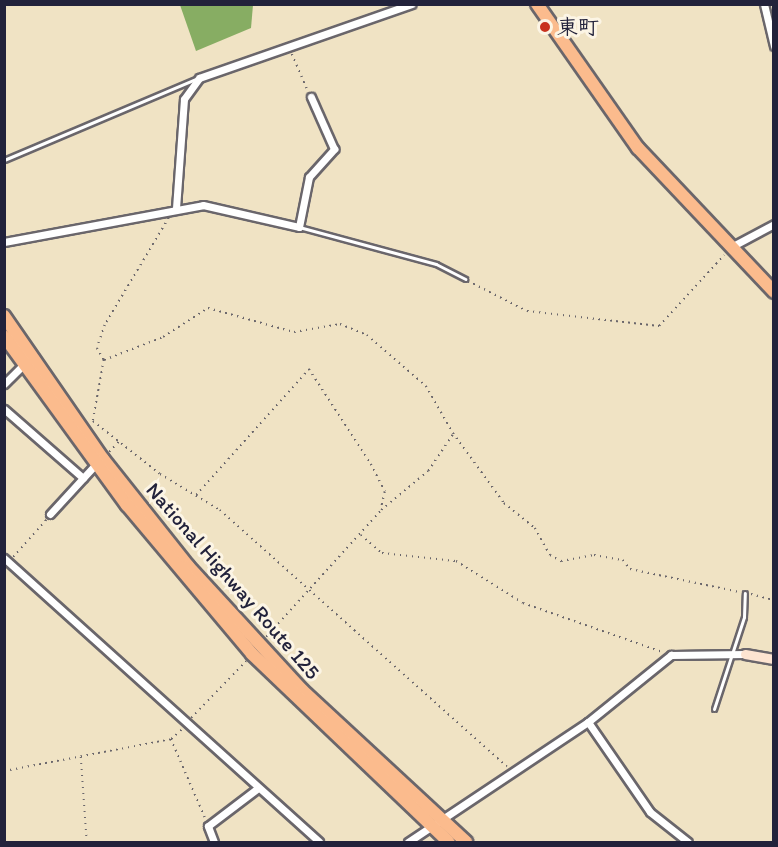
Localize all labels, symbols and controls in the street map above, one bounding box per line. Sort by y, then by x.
place label: 東町 [557,14,599,40]
marker: 東町 [538,20,552,34]
street label: National Highway Route 125 [141,478,325,684]

